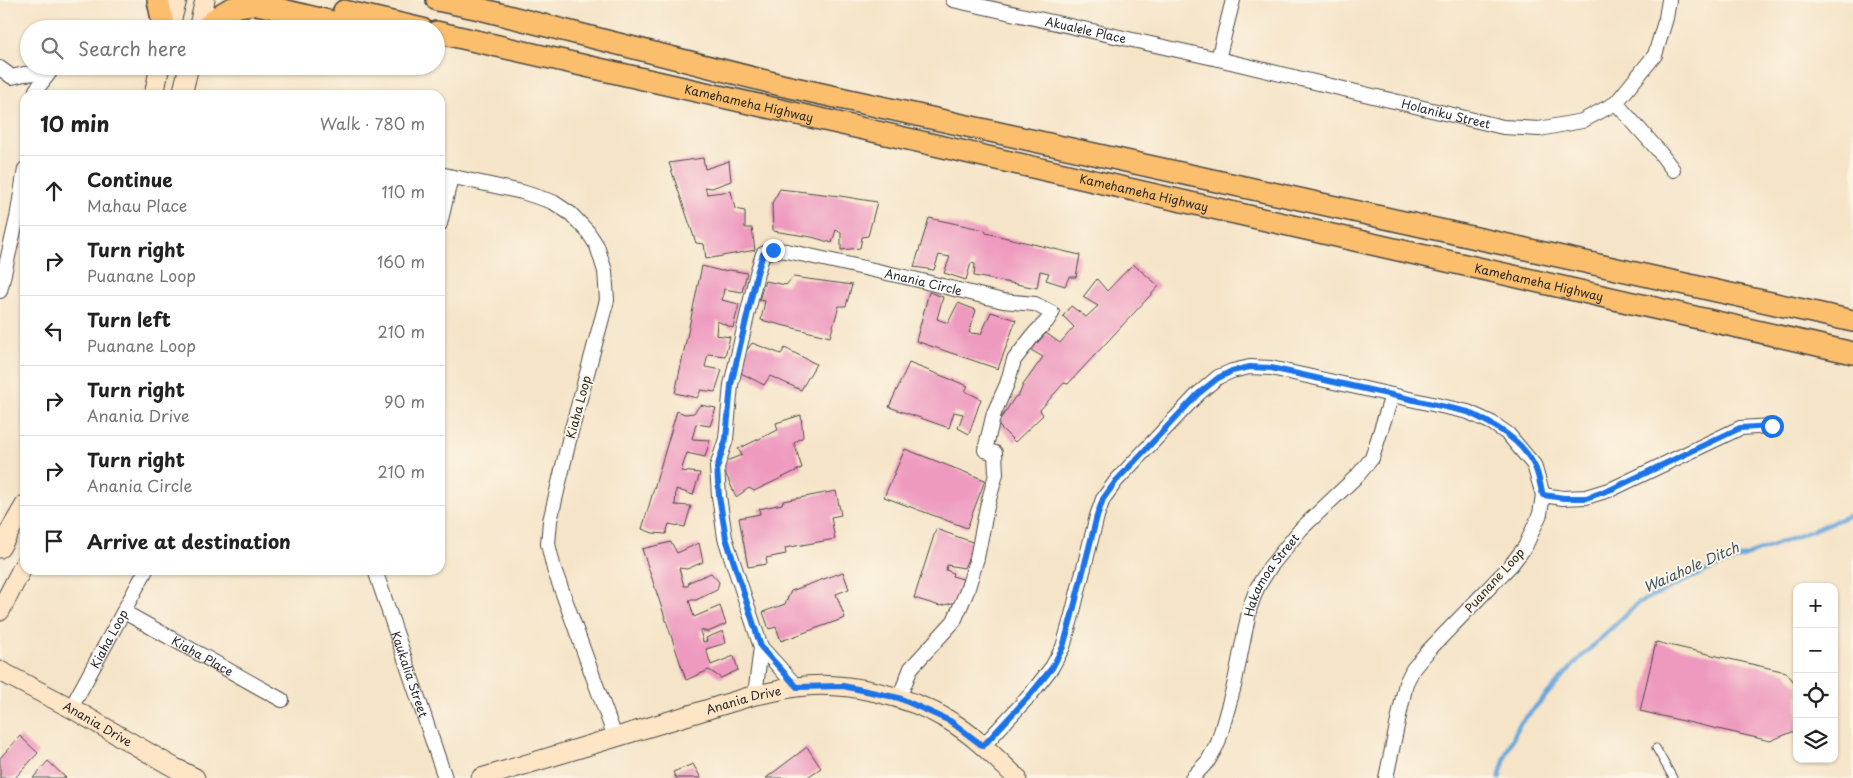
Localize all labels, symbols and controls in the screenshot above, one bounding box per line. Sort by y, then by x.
street label: Akualele Place [1044,12,1128,47]
search box [20,20,445,75]
icon: search [38,34,66,62]
text: Search here [78,34,187,62]
street label: Kamehameha Highway [683,80,815,126]
street label: Holaniku Street [1400,94,1492,133]
text: 10 min [40,107,110,139]
text: Walk · 780 m [320,111,425,135]
text: Continue [87,165,173,193]
street label: Kamehameha Highway [1078,169,1210,216]
icon: ahead [40,177,68,205]
text: 110 m [382,179,425,203]
text: Mahau Place [87,193,187,217]
text: Turn right [87,235,185,263]
route end [762,239,785,262]
icon: right [40,247,68,275]
text: 160 m [377,249,425,273]
street label: Kamehameha Highway [1473,259,1605,305]
text: Puanane Loop [87,263,196,287]
street label: Anania Circle [883,264,964,300]
text: Turn left [87,305,171,333]
icon: left [40,317,68,345]
text: 210 m [377,319,425,343]
text: Puanane Loop [87,333,196,357]
street label: Kiaha Loop [561,373,595,441]
text: Turn right [87,375,185,403]
icon: right [40,387,68,415]
text: 90 m [384,389,425,413]
text: Anania Drive [87,403,190,427]
route start [1761,415,1784,438]
text: Turn right [87,445,185,473]
icon: right [40,457,68,485]
text: 210 m [377,459,425,483]
text: Anania Circle [87,473,192,497]
icon: arrive [40,527,68,555]
text: Arrive at destination [87,527,291,555]
street label: Hakamoa Street [1239,529,1303,618]
water label: Waiahole Ditch [1640,536,1743,597]
street label: Puanane Loop [1460,544,1528,616]
map controls [1793,583,1838,763]
button: + [1793,583,1838,628]
street label: Kiaha Loop [85,606,132,671]
button: − [1793,628,1838,673]
street label: Kaukalia Street [387,629,433,720]
street label: Kiaha Place [169,631,237,680]
button: locate [1793,673,1838,718]
street label: Anania Drive [704,681,783,718]
street label: Anania Drive [60,697,136,751]
button: layers [1793,718,1838,763]

